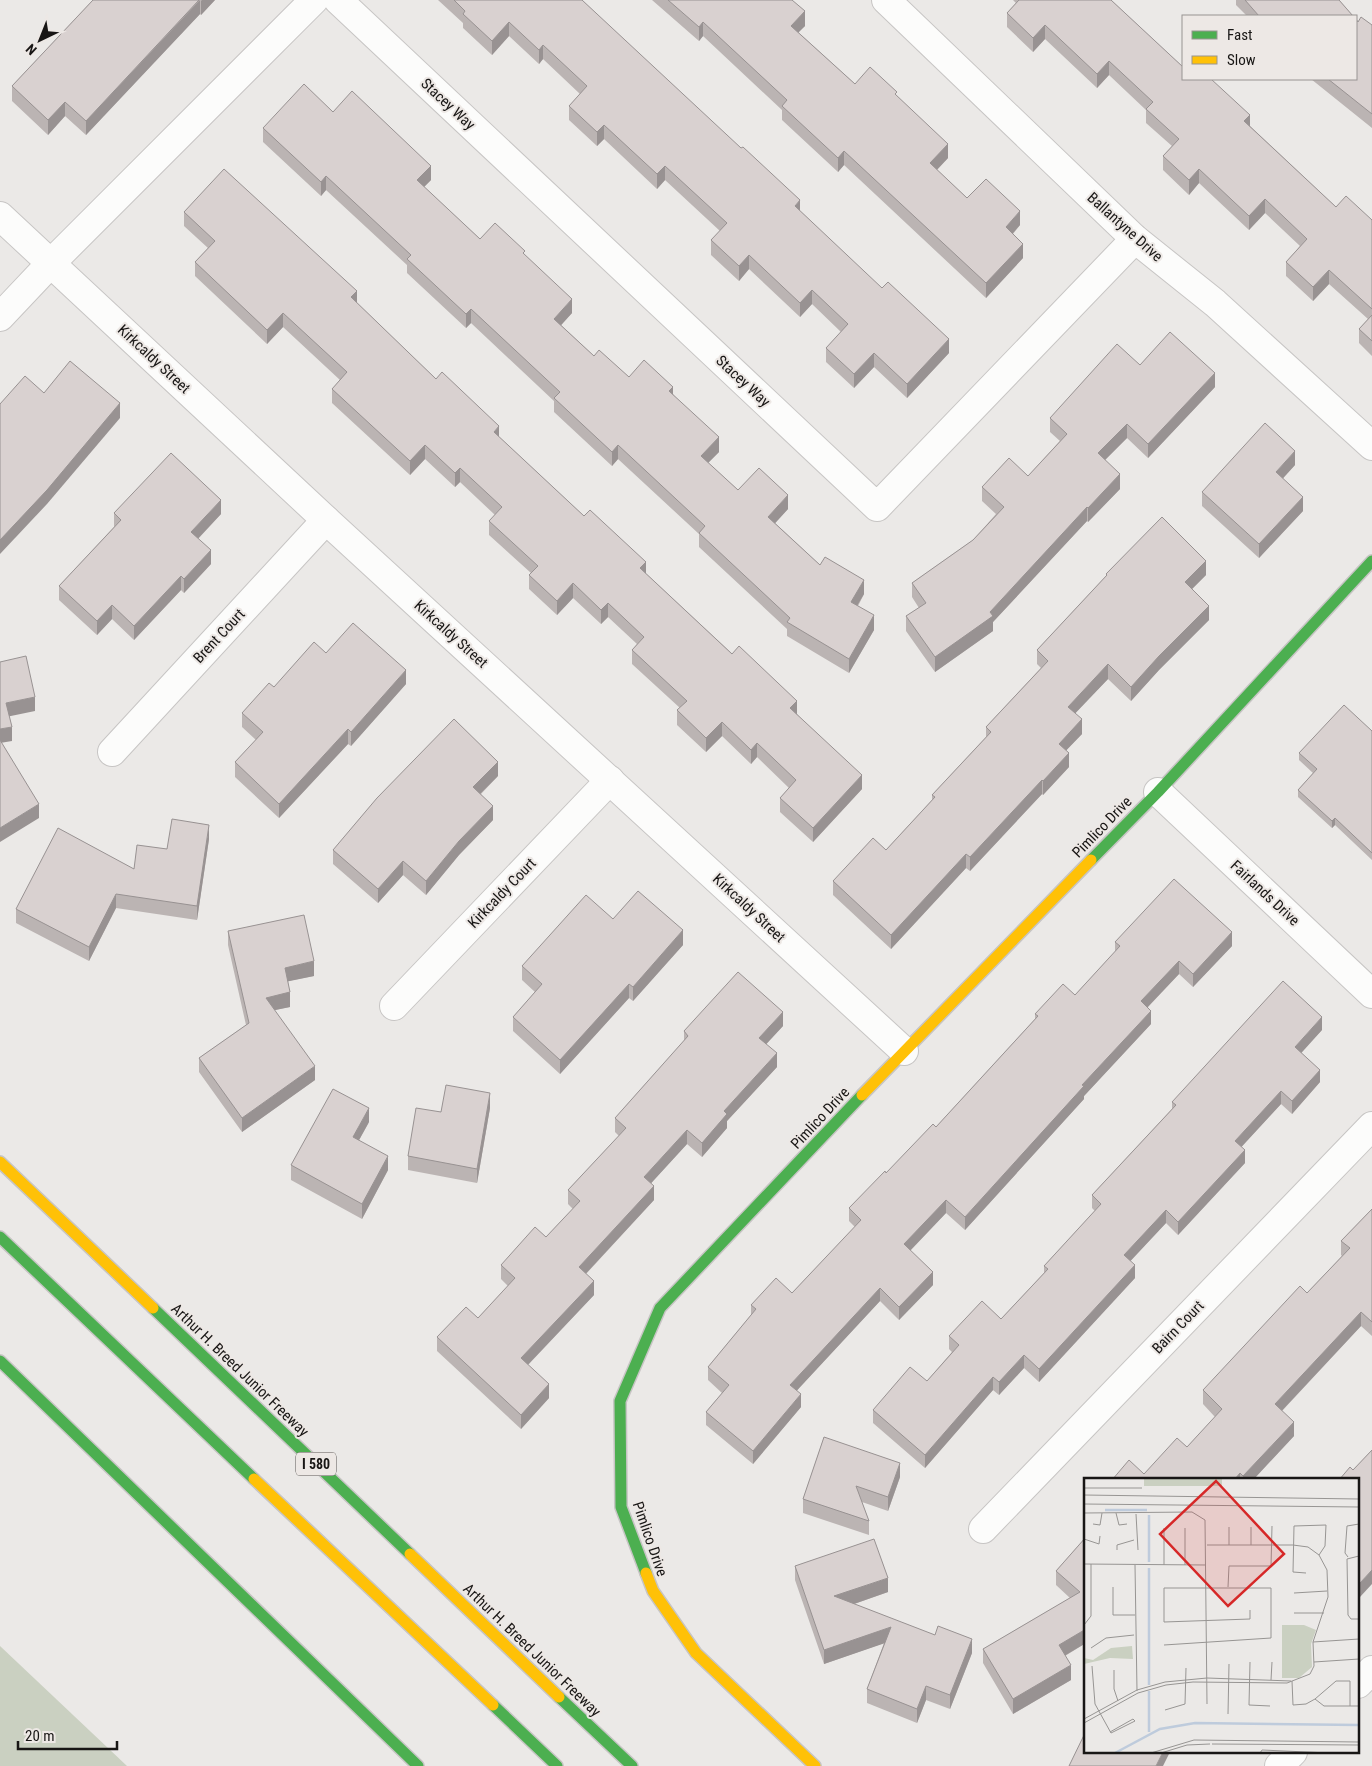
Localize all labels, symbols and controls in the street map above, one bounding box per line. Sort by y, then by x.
north arrow [15,15,65,65]
legend [1182,15,1357,80]
text: Fast [1227,26,1252,44]
text: N [23,41,40,58]
text: Slow [1227,51,1256,69]
street label: Stacey Way [417,74,479,134]
street label: Ballantyne Drive [1084,189,1166,265]
street label: Kirkcaldy Street [114,321,194,397]
street label: Stacey Way [712,351,774,411]
street label: Kirkcaldy Street [411,596,491,672]
street label: Brent Court [189,605,249,667]
street label: Pimlico Drive [1069,793,1135,861]
street label: Kirkcaldy Court [464,854,540,932]
street label: Fairlands Drive [1227,857,1303,929]
street label: Kirkcaldy Street [709,870,789,946]
street label: Pimlico Drive [787,1083,853,1153]
street label: Bairn Court [1148,1297,1208,1357]
street label: Arthur H. Breed Junior Freeway [168,1300,312,1440]
road number: I 580 [296,1452,336,1476]
inset map [1084,1478,1360,1754]
street label: Pimlico Drive [629,1499,671,1579]
street label: Arthur H. Breed Junior Freeway [460,1580,604,1720]
scale bar [18,1718,116,1750]
text: 20 m [25,1727,55,1745]

